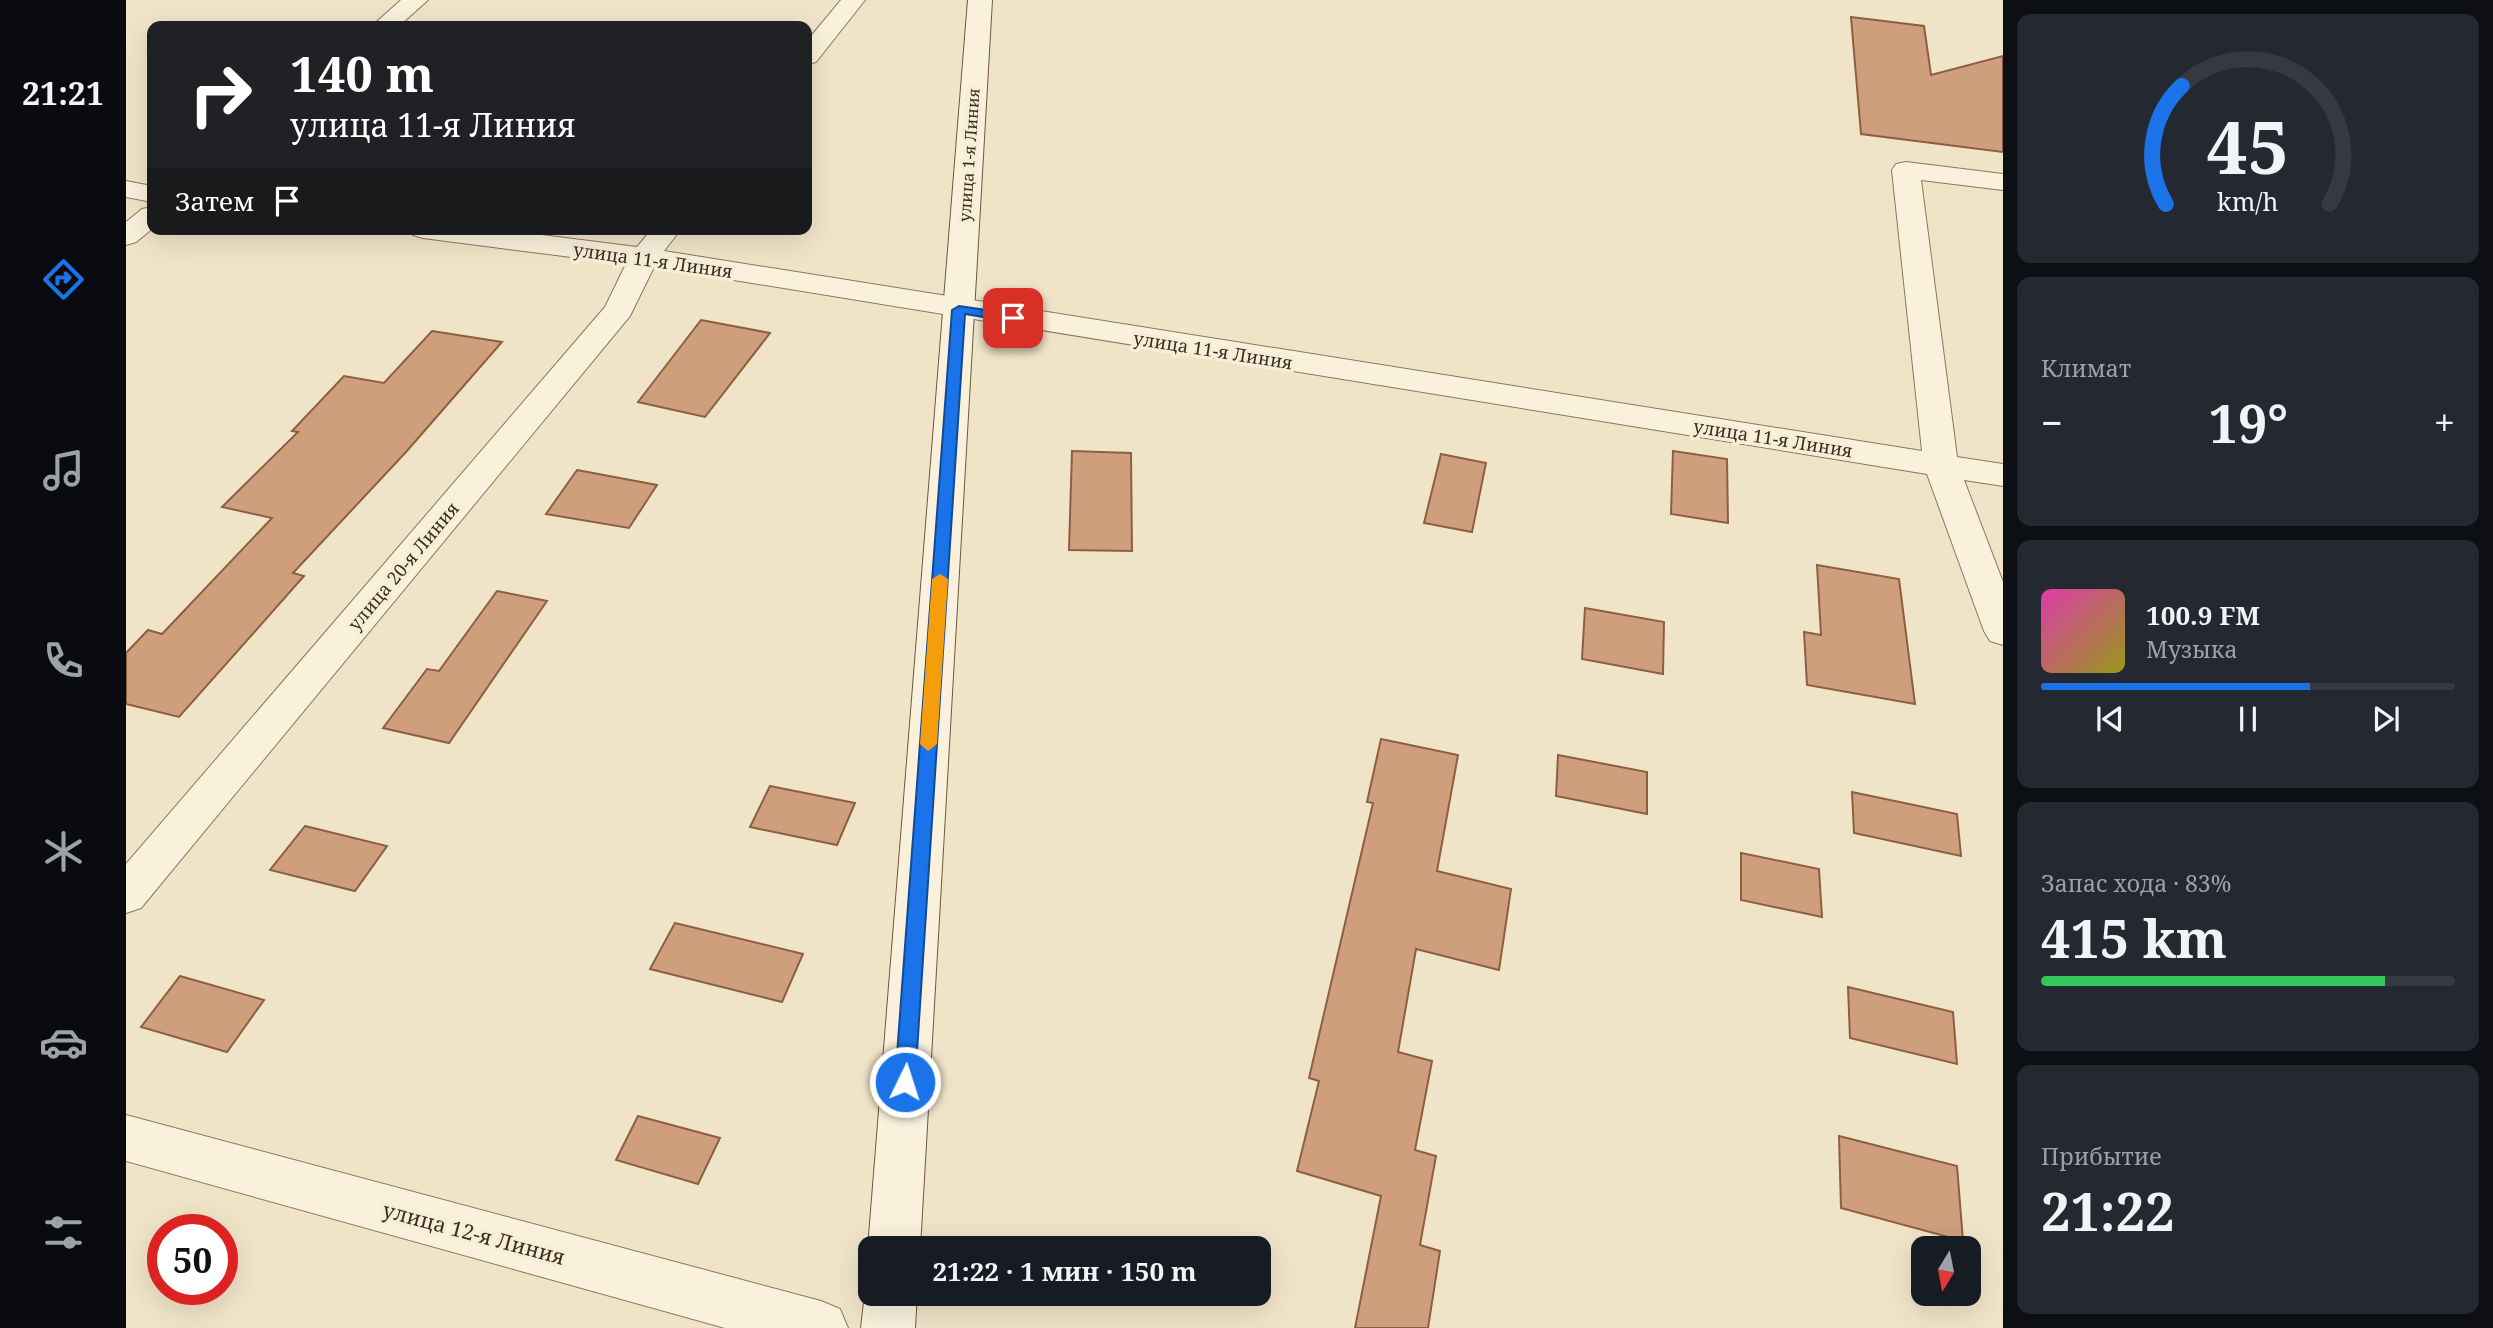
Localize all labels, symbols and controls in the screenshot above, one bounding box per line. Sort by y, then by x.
text: 140 m [290,40,434,106]
icon: right [175,49,266,140]
text: 21:21 [22,71,104,114]
street label: улица 1-я Линия [953,87,985,223]
text: 45 [2207,97,2289,196]
text: улица 11-я Линия [290,103,576,146]
icon: arrive [268,182,306,220]
text: Затем [175,183,254,219]
text: km/h [2217,184,2279,218]
street label: улица 11-я Линия [572,237,734,283]
icon: directions [39,255,88,304]
pin [983,288,1043,348]
icon: arrive [994,299,1032,337]
street label: улица 11-я Линия [1132,326,1294,374]
text: Климат [2041,352,2131,384]
text: 19° [2209,387,2288,458]
text: − [2041,396,2063,448]
text: + [2434,396,2455,448]
street label: улица 11-я Линия [1692,414,1854,462]
icon: music [39,446,88,495]
street label: улица 20-я Линия [342,497,464,635]
text: 100.9 FM [2146,597,2260,633]
text: Музыка [2146,633,2238,665]
icon: phone [39,636,88,685]
icon: previous [2091,700,2129,738]
icon: pause [2229,700,2267,738]
icon: next [2367,700,2405,738]
icon: climate [39,827,88,876]
text: Запас хода · 83% [2041,867,2231,899]
text: 415 km [2041,902,2227,973]
icon: car [39,1018,88,1067]
position arrow [868,1045,942,1119]
text: Прибытие [2041,1140,2162,1172]
text: 21:22 [2041,1175,2174,1246]
street label: улица 12-я Линия [380,1195,568,1271]
icon: filters [39,1208,88,1257]
speed limit sign: 50 [147,1214,238,1305]
north arrow [1911,1236,1981,1306]
map controls [1911,1236,1981,1306]
text: 21:22 · 1 мин · 150 m [932,1253,1197,1289]

